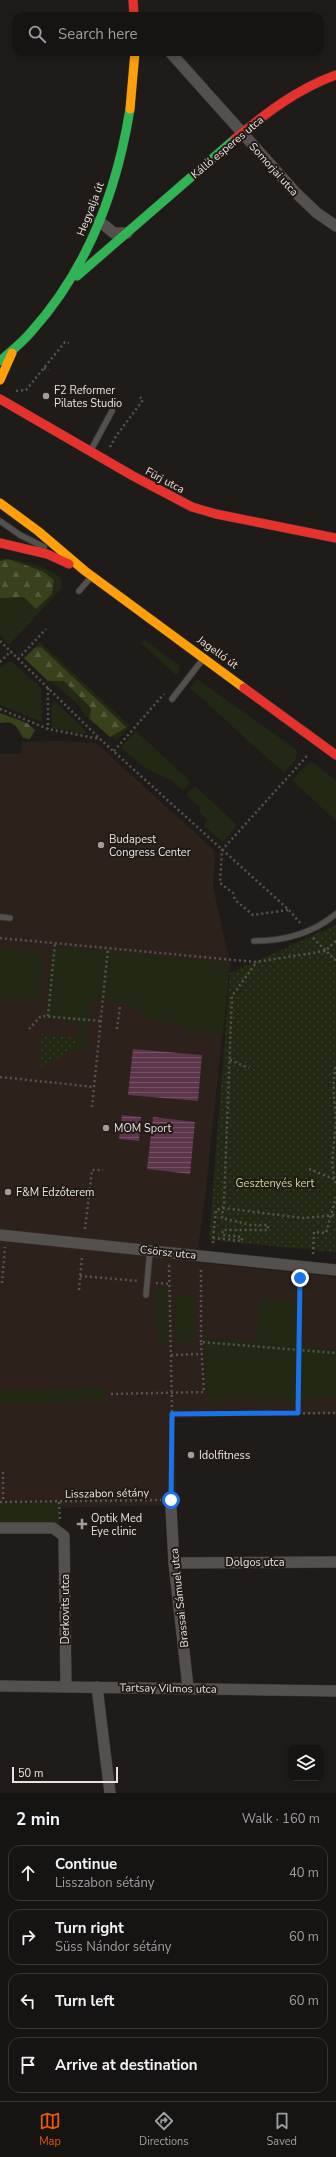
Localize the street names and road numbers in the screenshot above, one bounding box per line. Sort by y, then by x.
street label: Kálló esperes utca [188,113,267,182]
street label: Somorjai utca [246,139,302,199]
street label: Hegyalja út [73,180,108,238]
street label: Fürj utca [143,464,187,497]
street label: Jagelló út [193,632,241,672]
street label: Csörsz utca [139,1242,197,1263]
street label: Lisszabon sétány [65,1485,150,1502]
street label: Brassai Sámuel utca [167,1547,192,1648]
street label: Dolgos utca [225,1555,285,1570]
street label: Derkovits utca [58,1574,73,1644]
street label: Tartsay Vilmos utca [119,1680,217,1697]

